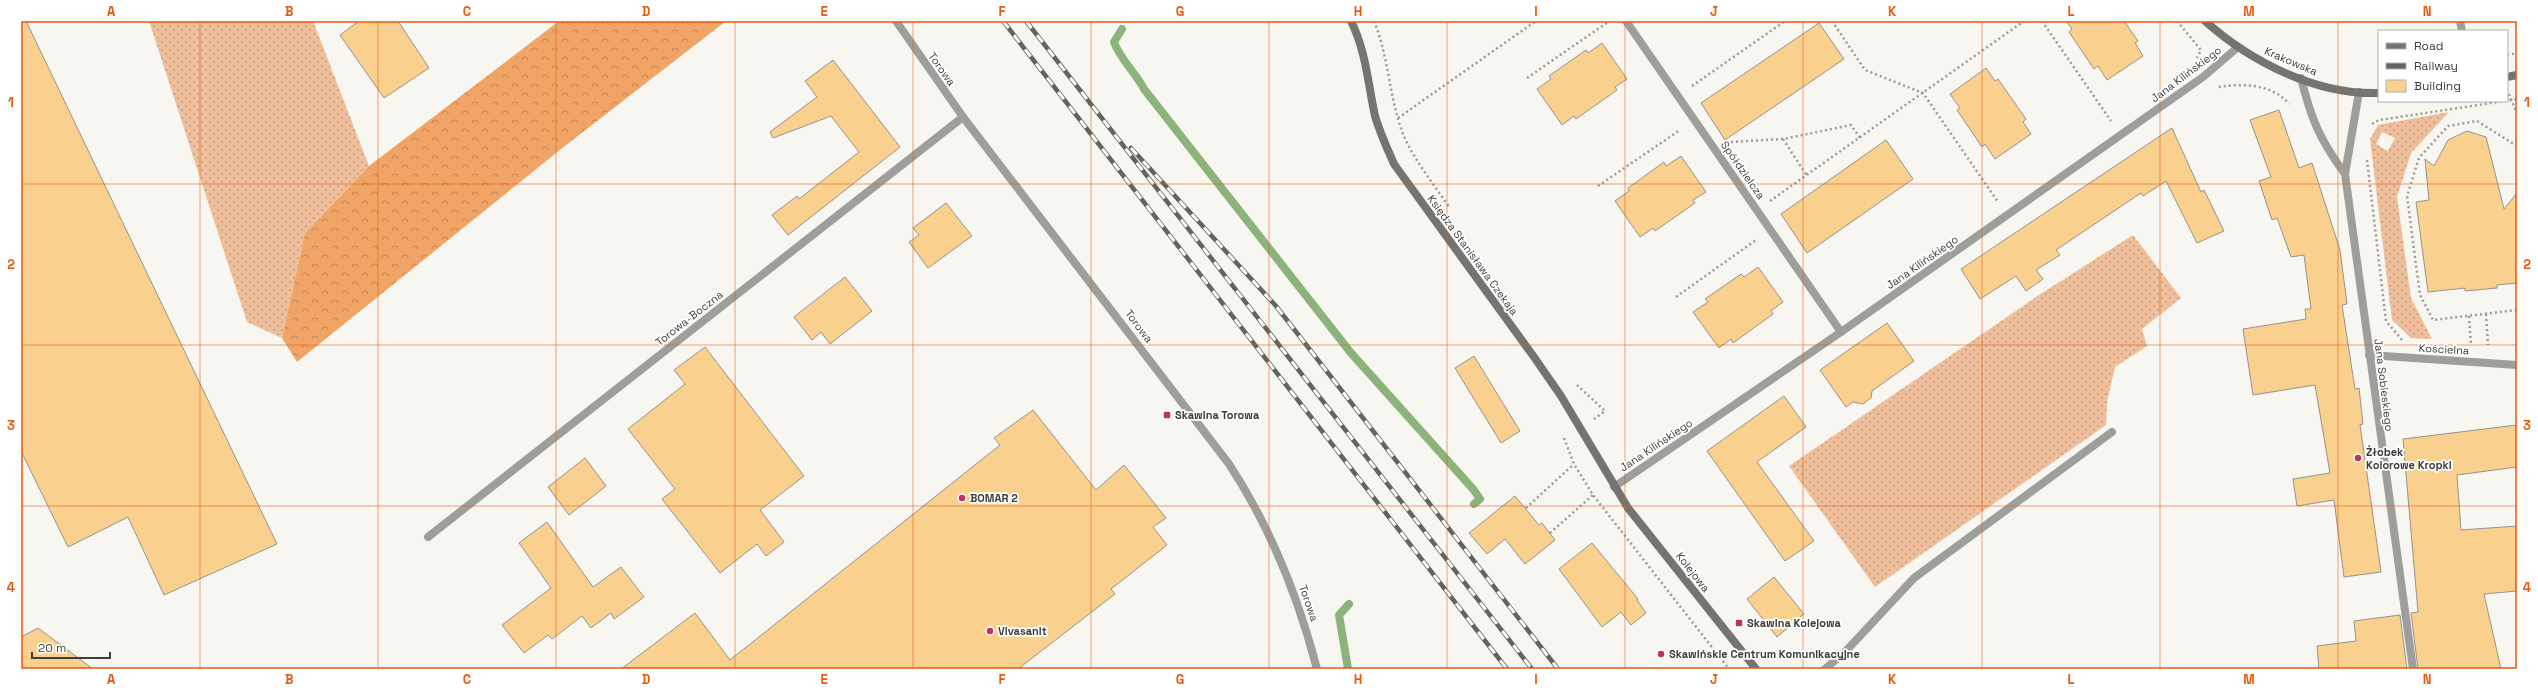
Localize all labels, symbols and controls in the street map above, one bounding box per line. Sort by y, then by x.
text: A [107,3,116,20]
text: B [285,3,294,20]
text: C [463,3,471,20]
text: D [642,3,651,20]
text: E [820,3,828,20]
text: F [999,3,1006,20]
text: G [1176,3,1184,20]
text: H [1354,3,1362,20]
text: I [1534,3,1538,20]
text: J [1710,3,1718,20]
text: K [1888,3,1897,20]
text: L [2067,3,2075,20]
text: M [2243,3,2255,20]
text: N [2423,3,2431,20]
legend [2378,30,2508,102]
text: Road [2414,38,2443,54]
street label: Jana Kilińskiego [2148,43,2224,105]
street label: Krakowska [2262,44,2320,79]
street label: Torowa [925,49,959,89]
text: Railway [2414,58,2458,74]
text: Building [2414,78,2461,94]
text: 1 [8,94,14,111]
text: 1 [2524,94,2530,111]
street label: Spółdzielcza [1718,138,1769,202]
street label: Księdza Stanisława Czekaja [1425,192,1522,318]
street label: Jana Kilińskiego [1883,232,1961,292]
text: 2 [7,256,15,273]
text: 2 [2523,256,2531,273]
street label: Torowa-Boczna [652,287,726,349]
street label: Torowa [1122,307,1156,346]
street label: Jana Sobieskiego [2371,338,2397,432]
street label: Kościelna [2418,341,2470,357]
place label: Skawina Torowa [1175,408,1260,422]
marker: Skawina Torowa [1162,410,1172,420]
street label: Jana Kilińskiego [1617,415,1695,475]
text: 3 [7,417,15,434]
text: 3 [2523,417,2531,434]
place label: Żłobek Kolorowe Kropki [2366,445,2452,472]
marker: Żłobek Kolorowe Kropki [2353,453,2363,463]
place label: BOMAR 2 [970,491,1018,505]
marker: BOMAR 2 [957,493,967,503]
street label: Kolejowa [1673,549,1713,595]
text: 4 [7,579,15,596]
text: 4 [2523,579,2531,596]
street label: Torowa [1296,583,1322,624]
place label: Skawina Kolejowa [1747,616,1842,630]
marker: Skawina Kolejowa [1734,618,1744,628]
place label: Vivasanit [998,624,1047,638]
marker: Vivasanit [985,626,995,636]
scale bar [32,634,110,660]
text: 20 m [38,640,66,656]
place label: Skawińskie Centrum Komunikacyjne [1669,647,1860,661]
marker: Skawińskie Centrum Komunikacyjne [1656,649,1666,659]
text: A [107,671,116,688]
text: B [285,671,294,688]
text: C [463,671,471,688]
text: D [642,671,651,688]
text: E [820,671,828,688]
text: F [999,671,1006,688]
text: G [1176,671,1184,688]
text: H [1354,671,1362,688]
text: I [1534,671,1538,688]
text: J [1710,671,1718,688]
text: K [1888,671,1897,688]
text: L [2067,671,2075,688]
text: M [2243,671,2255,688]
text: N [2423,671,2431,688]

